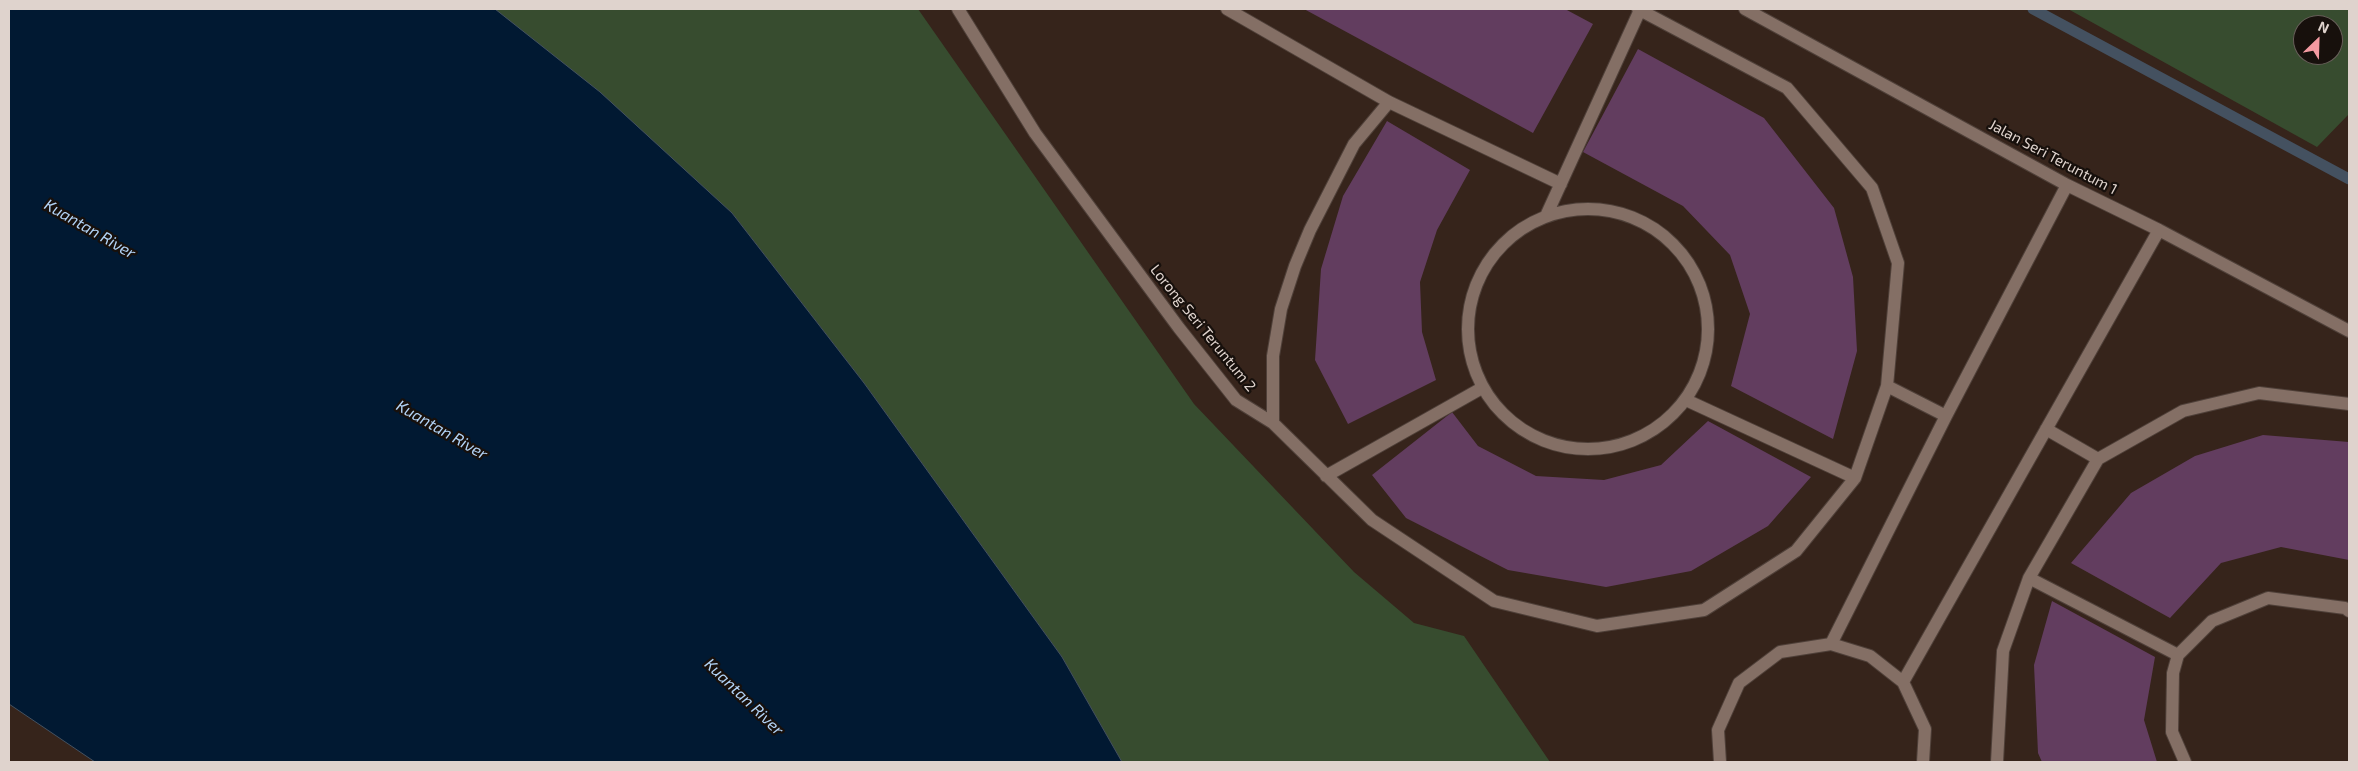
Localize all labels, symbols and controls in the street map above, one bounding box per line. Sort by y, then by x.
north arrow [2293,15,2343,65]
text: N [2316,17,2332,37]
street label: Jalan Seri Teruntum 1 [1986,116,2120,198]
water label: Kuantan River [41,195,139,263]
street label: Lorong Seri Teruntum 2 [1146,261,1260,395]
water label: Kuantan River [393,396,491,464]
water label: Kuantan River [701,655,787,739]

